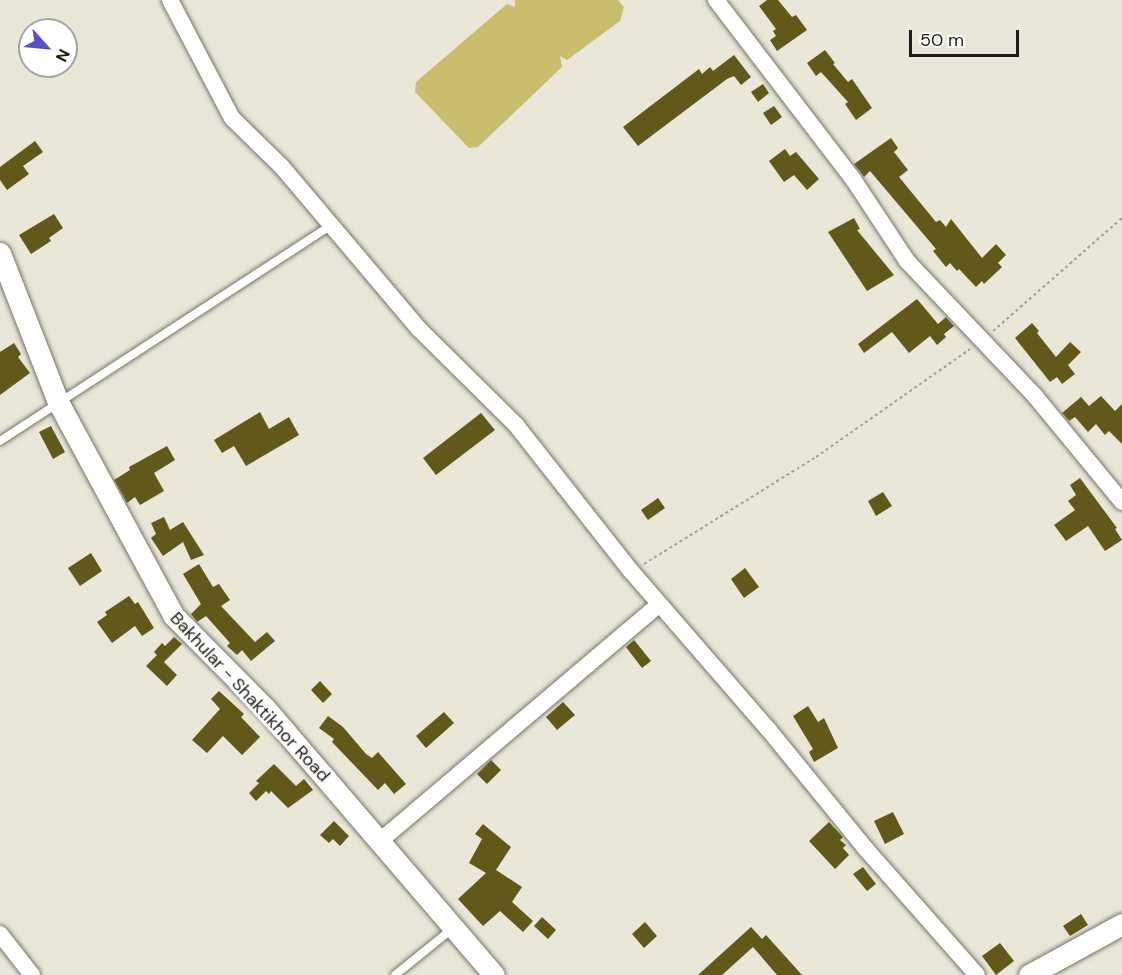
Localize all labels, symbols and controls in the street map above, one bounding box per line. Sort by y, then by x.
north arrow [18,18,78,78]
scale bar [912,18,1022,56]
text: 50 m [920,28,964,52]
text: N [51,46,75,65]
street label: Bakhular - Shaktikhor Road [165,607,335,787]

